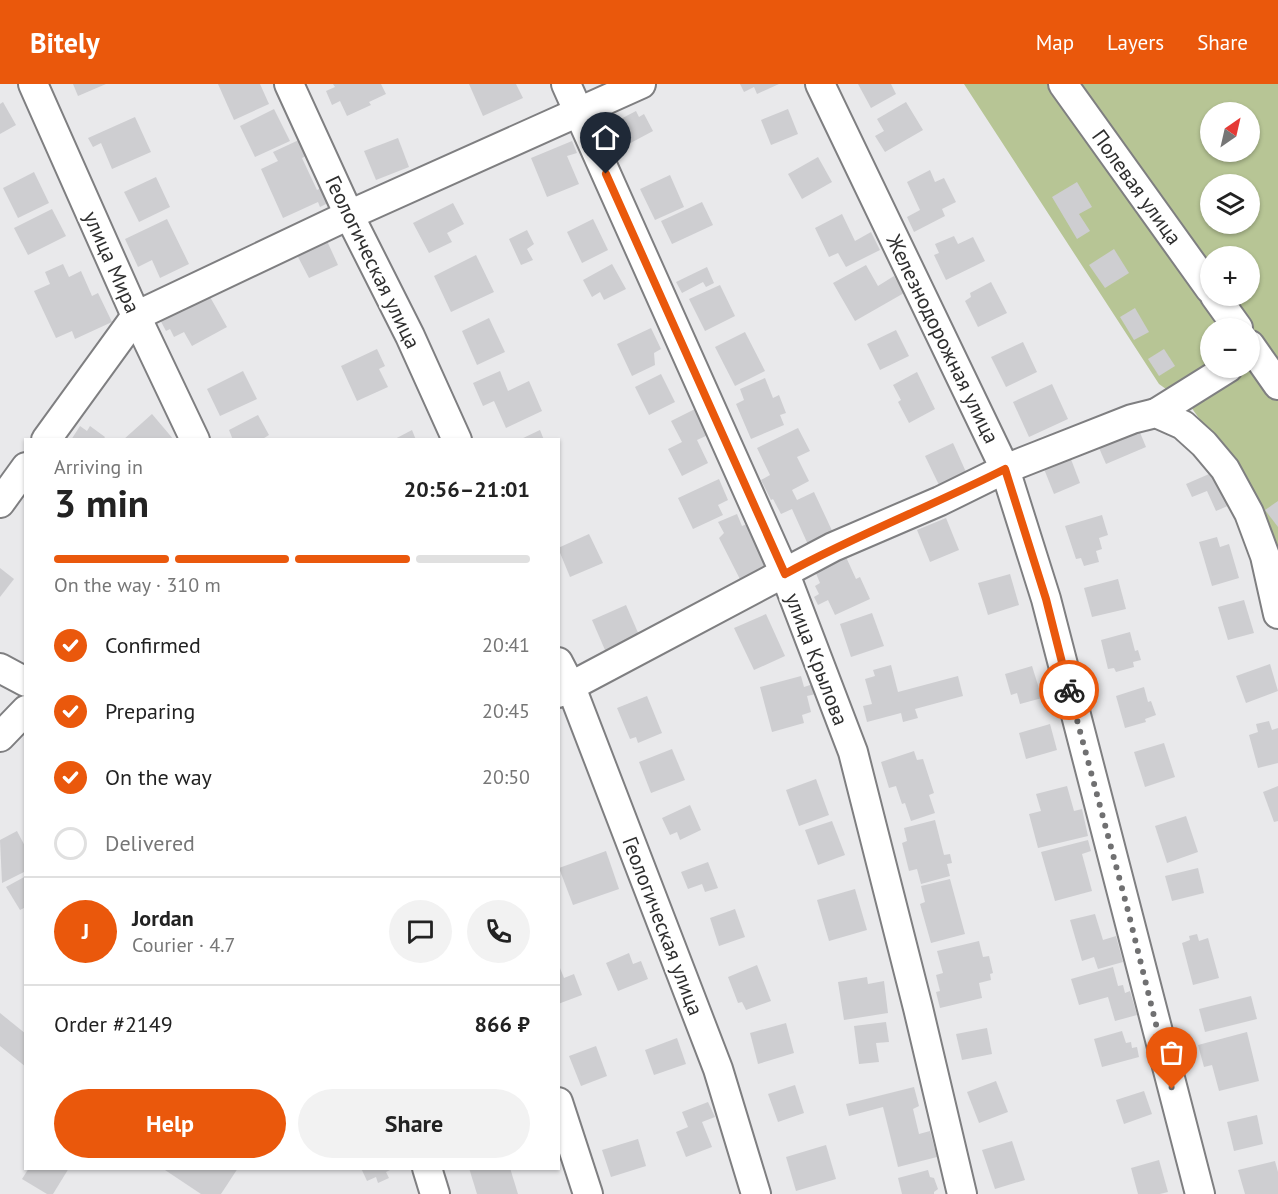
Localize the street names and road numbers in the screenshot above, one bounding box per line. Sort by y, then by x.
street label: Полевая улица [1086,124,1188,250]
street label: Геологическая улица [319,171,427,353]
street label: улица Мира [78,207,146,317]
street label: Железнодорожная улица [880,229,1005,448]
street label: улица Крылова [779,589,855,729]
street label: Геологическая улица [616,833,710,1019]

